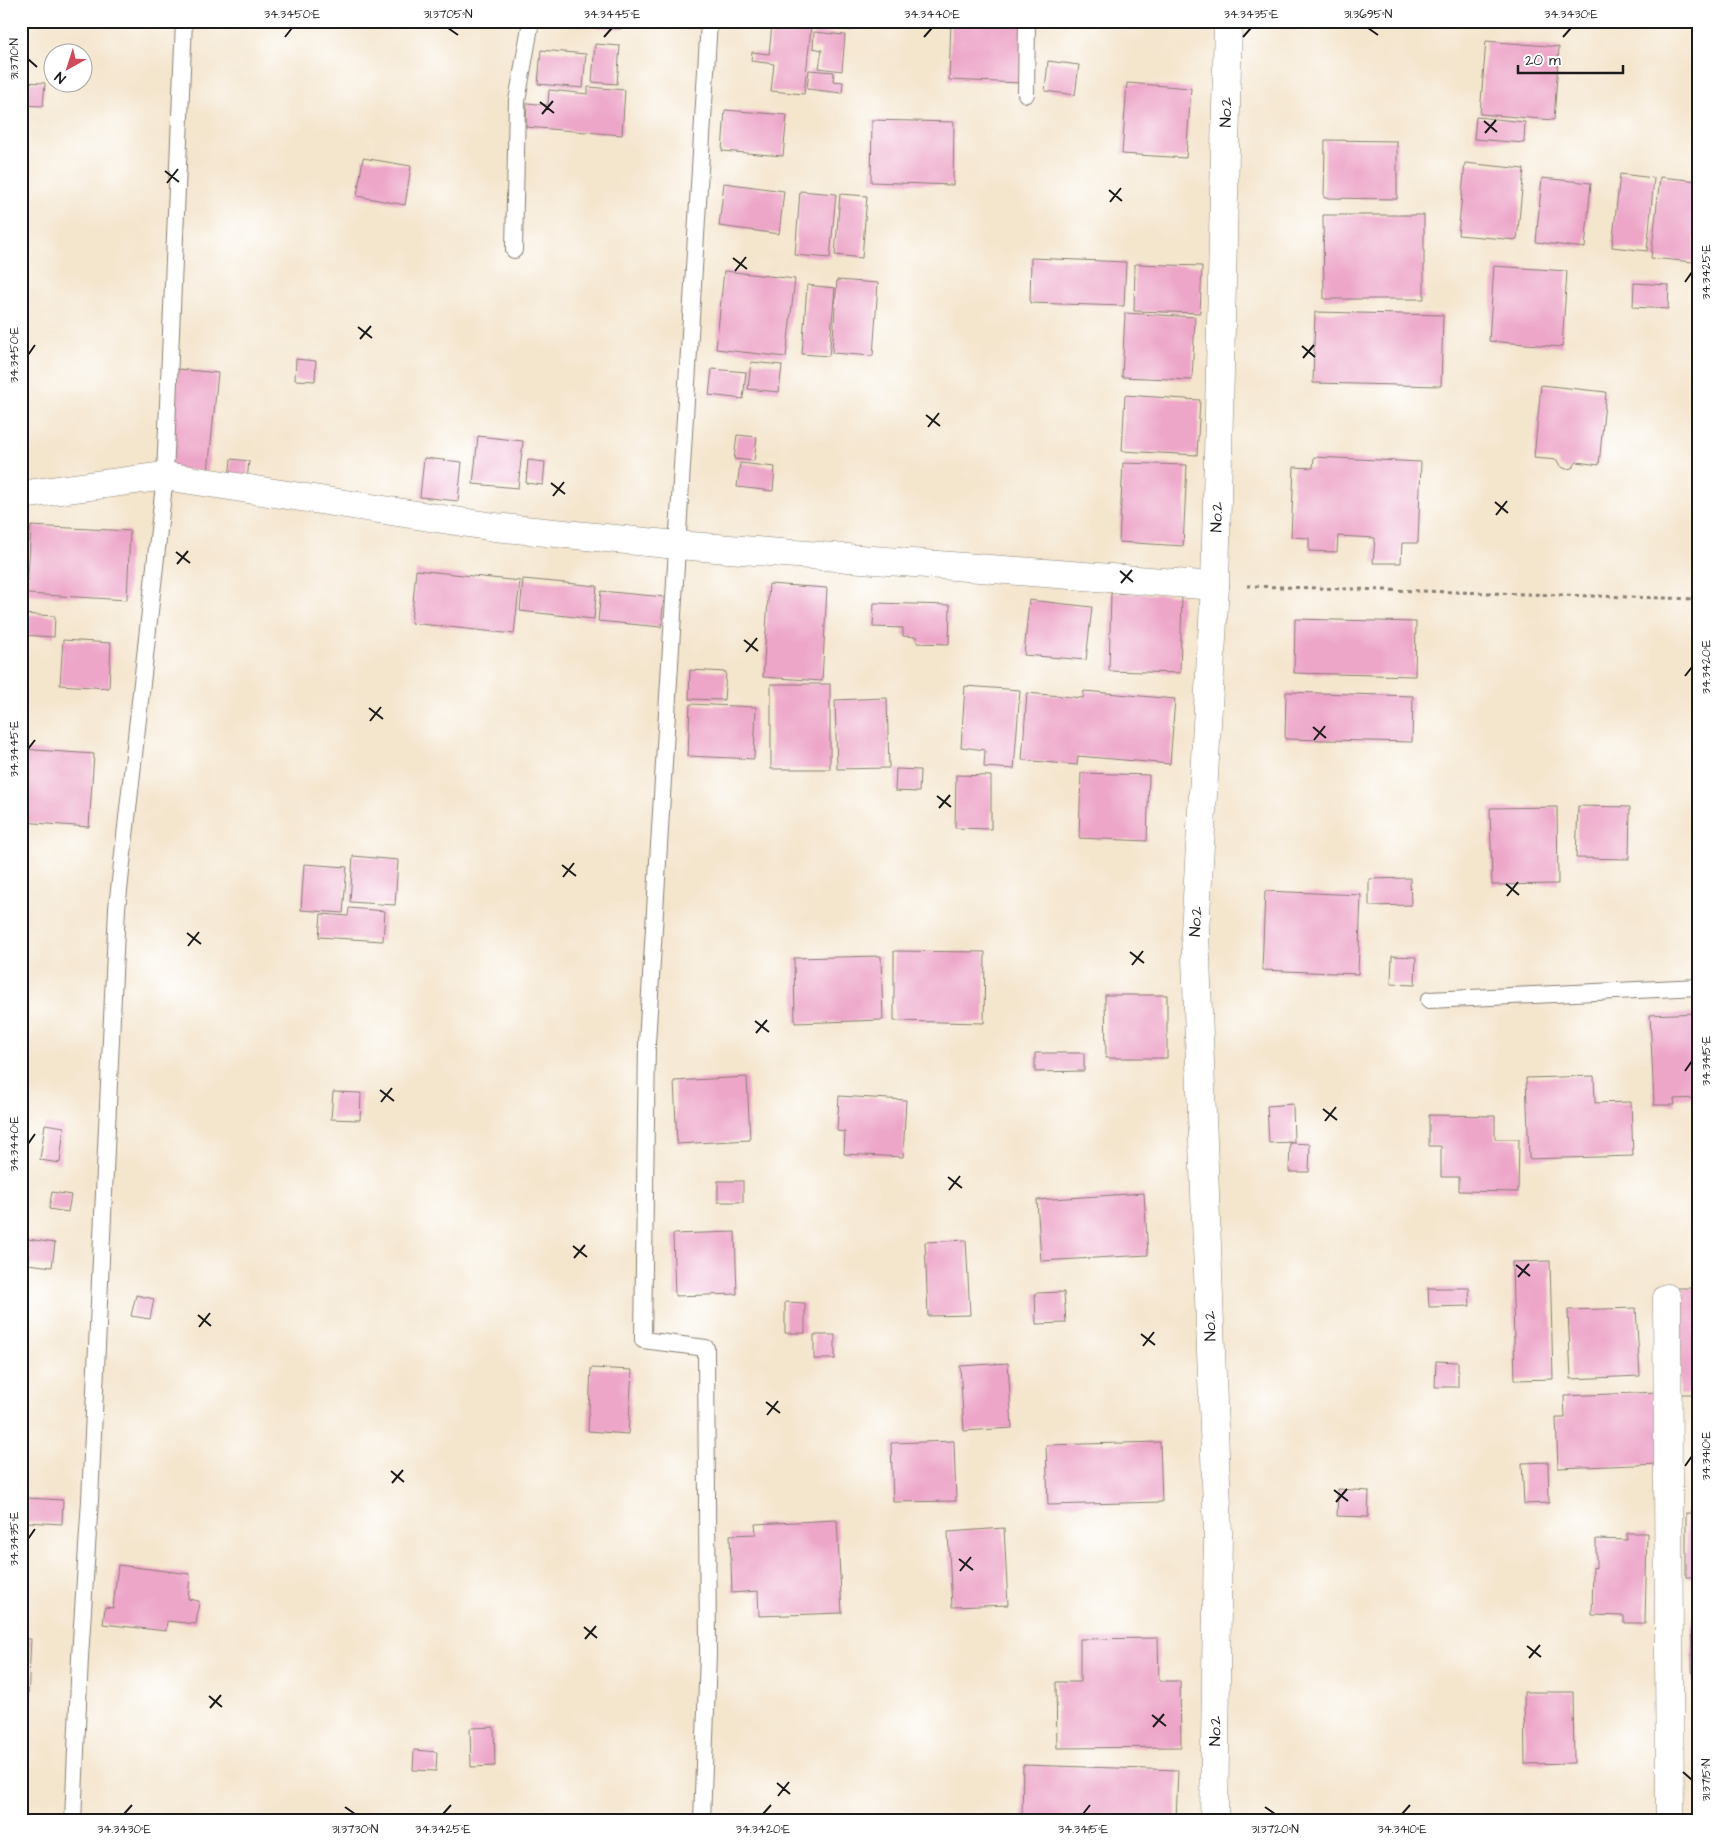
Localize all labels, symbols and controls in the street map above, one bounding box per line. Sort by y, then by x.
text: 34.3450°E [264,6,320,23]
text: 31.3705°N [423,6,473,23]
text: 34.3445°E [584,6,640,23]
text: 34.3440°E [904,6,960,23]
text: 34.3435°E [1224,6,1278,23]
text: 31.3695°N [1344,6,1393,23]
text: 34.3430°E [1544,6,1598,23]
text: 31.3710°N [6,37,23,80]
north arrow [42,42,92,92]
scale bar [1518,42,1622,74]
text: 20 m [1525,50,1561,71]
text: N [51,67,70,88]
street label: No.2 [1215,97,1237,128]
text: 34.3425°E [1698,244,1715,300]
text: 34.3450°E [6,327,23,383]
street label: No.2 [1205,502,1228,533]
text: 34.3420°E [1698,640,1715,694]
text: 34.3445°E [6,721,23,777]
street label: No.2 [1184,906,1207,937]
text: 34.3415°E [1698,1036,1715,1086]
text: 34.3440°E [6,1116,23,1172]
street label: No.2 [1198,1310,1222,1342]
text: 34.3410°E [1698,1431,1715,1481]
text: 34.3435°E [6,1512,23,1566]
street label: No.2 [1204,1716,1226,1746]
text: 31.3715°N [1698,1758,1715,1802]
text: 34.3430°E [97,1821,151,1838]
text: 31.3730°N [332,1821,379,1838]
text: 34.3425°E [415,1821,471,1838]
text: 34.3420°E [736,1821,790,1838]
text: 34.3415°E [1058,1821,1108,1838]
text: 31.3720°N [1251,1821,1299,1838]
text: 34.3410°E [1377,1821,1427,1838]

